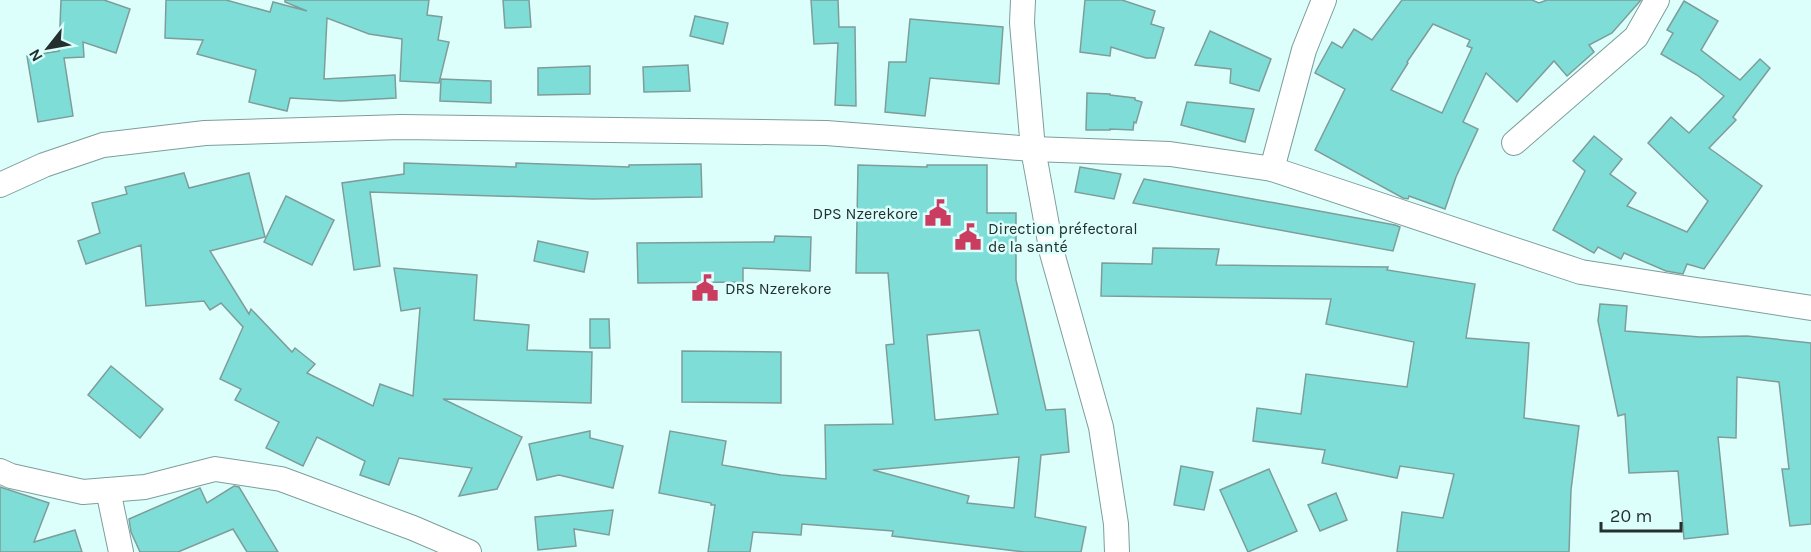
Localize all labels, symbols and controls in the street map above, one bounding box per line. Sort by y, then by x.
north arrow [18,18,78,78]
text: N [24,46,47,65]
public building icon: DPS Nzerekore [923,198,953,228]
place label: DPS Nzerekore [813,204,918,223]
place label: Direction préfectoral de la santé [988,219,1138,256]
public building icon: Direction préfectoral de la santé [953,222,983,252]
public building icon: DRS Nzerekore [690,273,720,303]
place label: DRS Nzerekore [725,279,831,298]
scale bar [1601,495,1680,533]
text: 20 m [1610,505,1652,527]

